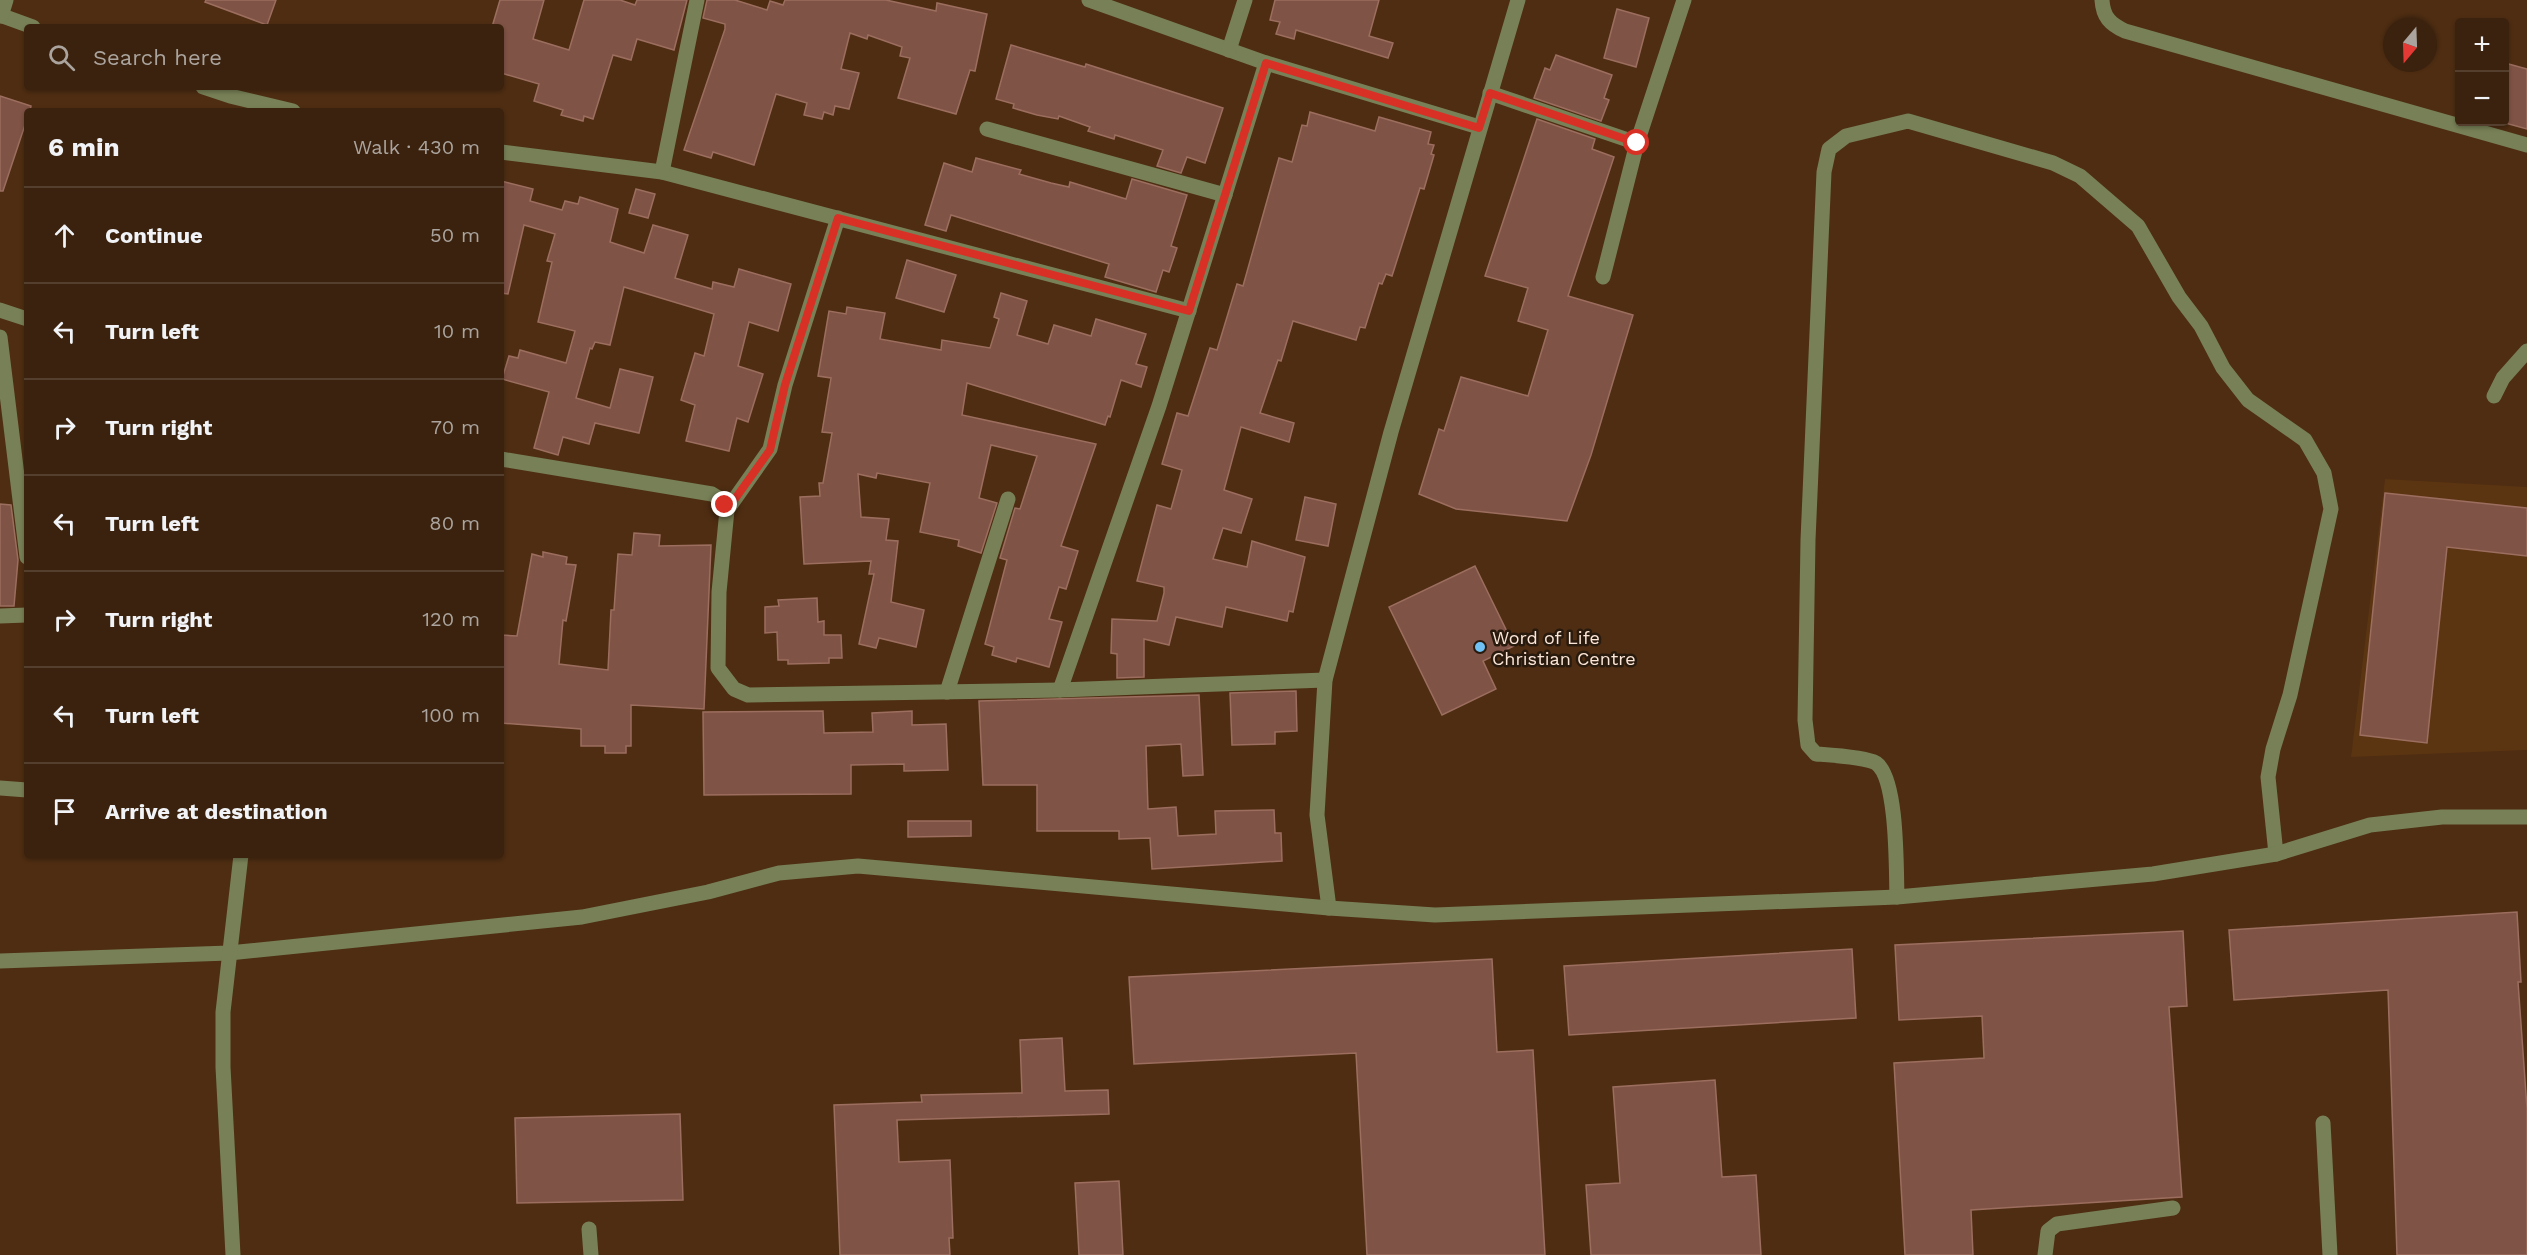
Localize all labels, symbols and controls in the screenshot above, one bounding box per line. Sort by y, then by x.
north arrow [2383,18,2437,72]
map controls [2455,18,2509,126]
button: + [2455,18,2509,72]
search box [24,24,504,90]
icon: search [45,41,78,74]
text: Search here [93,45,222,70]
button: − [2455,72,2509,126]
route start [1623,129,1649,155]
text: 6 min [48,132,120,162]
text: Walk · 430 m [353,135,480,159]
icon: ahead [48,219,81,252]
text: Continue [105,223,203,248]
text: 50 m [430,223,480,247]
icon: left [48,315,81,348]
text: Turn left [105,319,199,344]
text: 10 m [434,319,480,343]
icon: right [48,411,81,444]
text: Turn right [105,415,212,440]
text: 70 m [431,415,480,439]
route end [711,491,737,517]
icon: left [48,507,81,540]
text: Turn left [105,511,199,536]
text: 80 m [429,511,480,535]
icon: right [48,603,81,636]
text: Turn right [105,607,212,632]
text: 120 m [422,607,480,631]
place label: Word of Life Christian Centre [1492,627,1636,669]
marker: Word of Life Christian Centre [1473,640,1487,654]
icon: left [48,699,81,732]
text: Turn left [105,703,199,728]
text: 100 m [421,703,480,727]
icon: arrive [48,795,81,828]
text: Arrive at destination [105,799,328,824]

